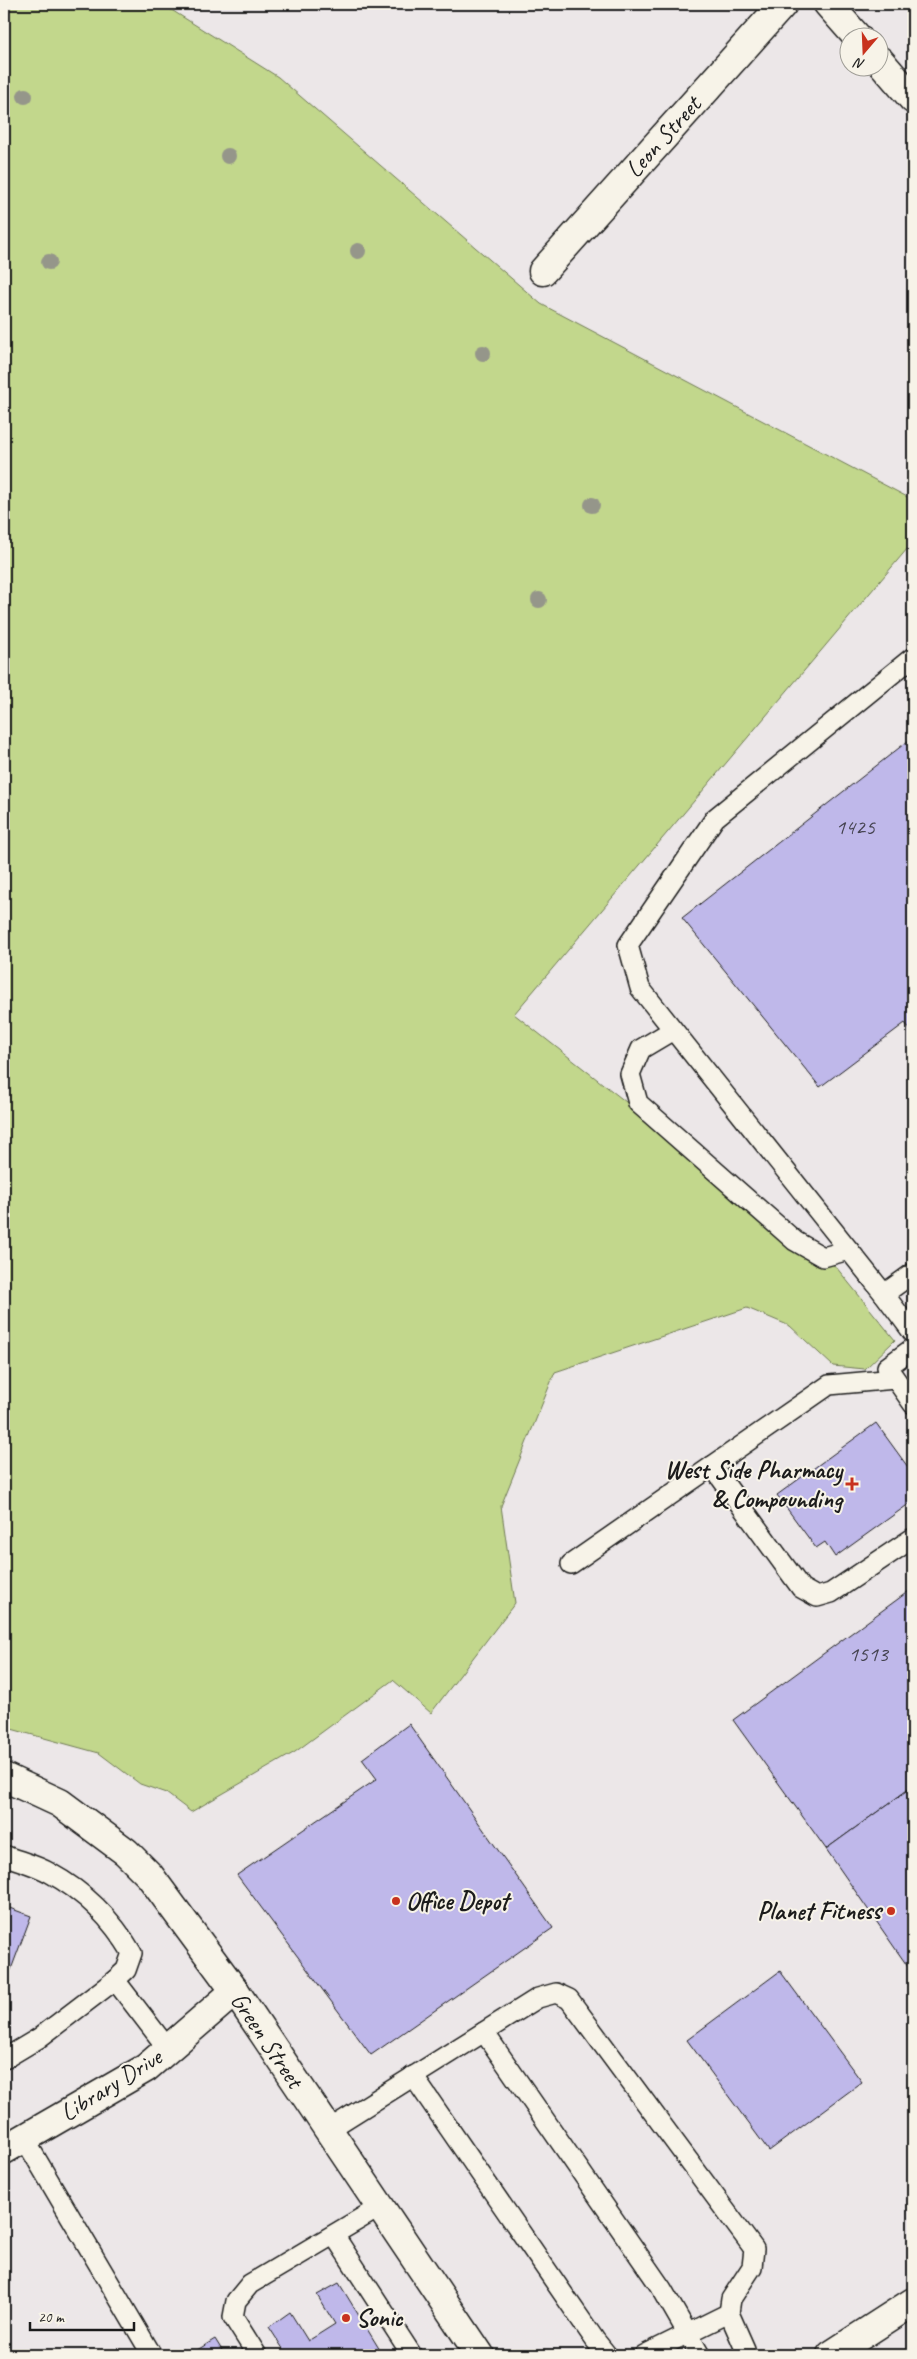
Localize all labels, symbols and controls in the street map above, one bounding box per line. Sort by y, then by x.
north arrow [840,28,890,78]
text: N [851,54,867,73]
street label: Leon Street [618,88,710,184]
house number: 1425 [835,813,876,841]
place label: West Side Pharmacy & Compounding [665,1454,844,1515]
marker: West Side Pharmacy & Compounding [846,1478,858,1490]
house number: 1513 [848,1640,890,1668]
place label: Office Depot [406,1885,512,1917]
marker: Office Depot [390,1895,402,1907]
place label: Planet Fitness [757,1895,883,1927]
marker: Planet Fitness [885,1905,897,1917]
street label: Green Street [223,1986,312,2096]
street label: Library Drive [54,2040,169,2129]
scale bar [30,2299,134,2331]
place label: Sonic [356,2302,404,2334]
text: 20 m [38,2308,65,2327]
marker: Sonic [340,2312,352,2324]

